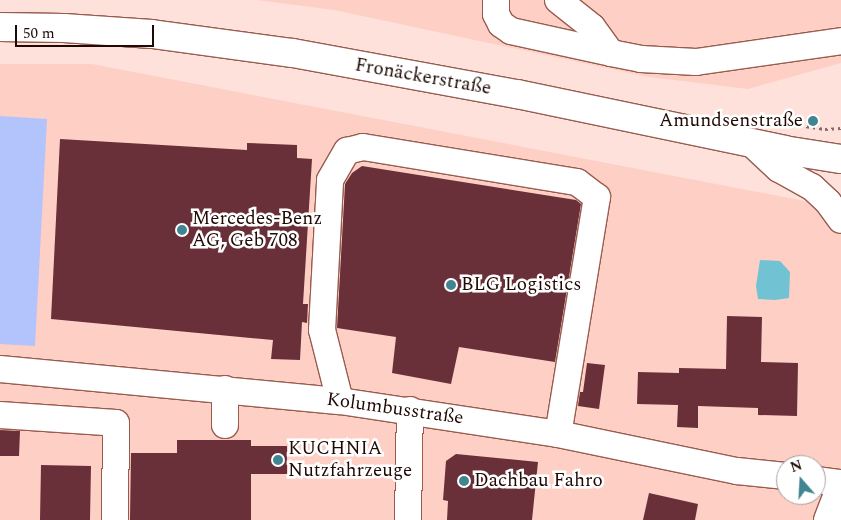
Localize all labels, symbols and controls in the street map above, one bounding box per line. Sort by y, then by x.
scale bar [18,15,156,47]
text: 50 m [23,22,55,45]
street label: Fronäckerstraße [353,54,493,100]
place label: Amundsenstraße [659,110,803,132]
marker: Amundsenstraße [807,115,819,127]
place label: Mercedes-Benz AG, Geb 708 [192,208,322,252]
marker: Mercedes-Benz AG, Geb 708 [176,224,188,236]
place label: BLG Logistics [461,274,581,296]
marker: BLG Logistics [445,279,457,291]
street label: Kolumbusstraße [325,388,465,430]
place label: KUCHNIA Nutzfahrzeuge [288,438,412,482]
marker: KUCHNIA Nutzfahrzeuge [272,454,284,466]
north arrow [776,455,826,505]
text: N [787,455,805,478]
place label: Dachbau Fahro [474,470,603,492]
marker: Dachbau Fahro [458,475,470,487]

